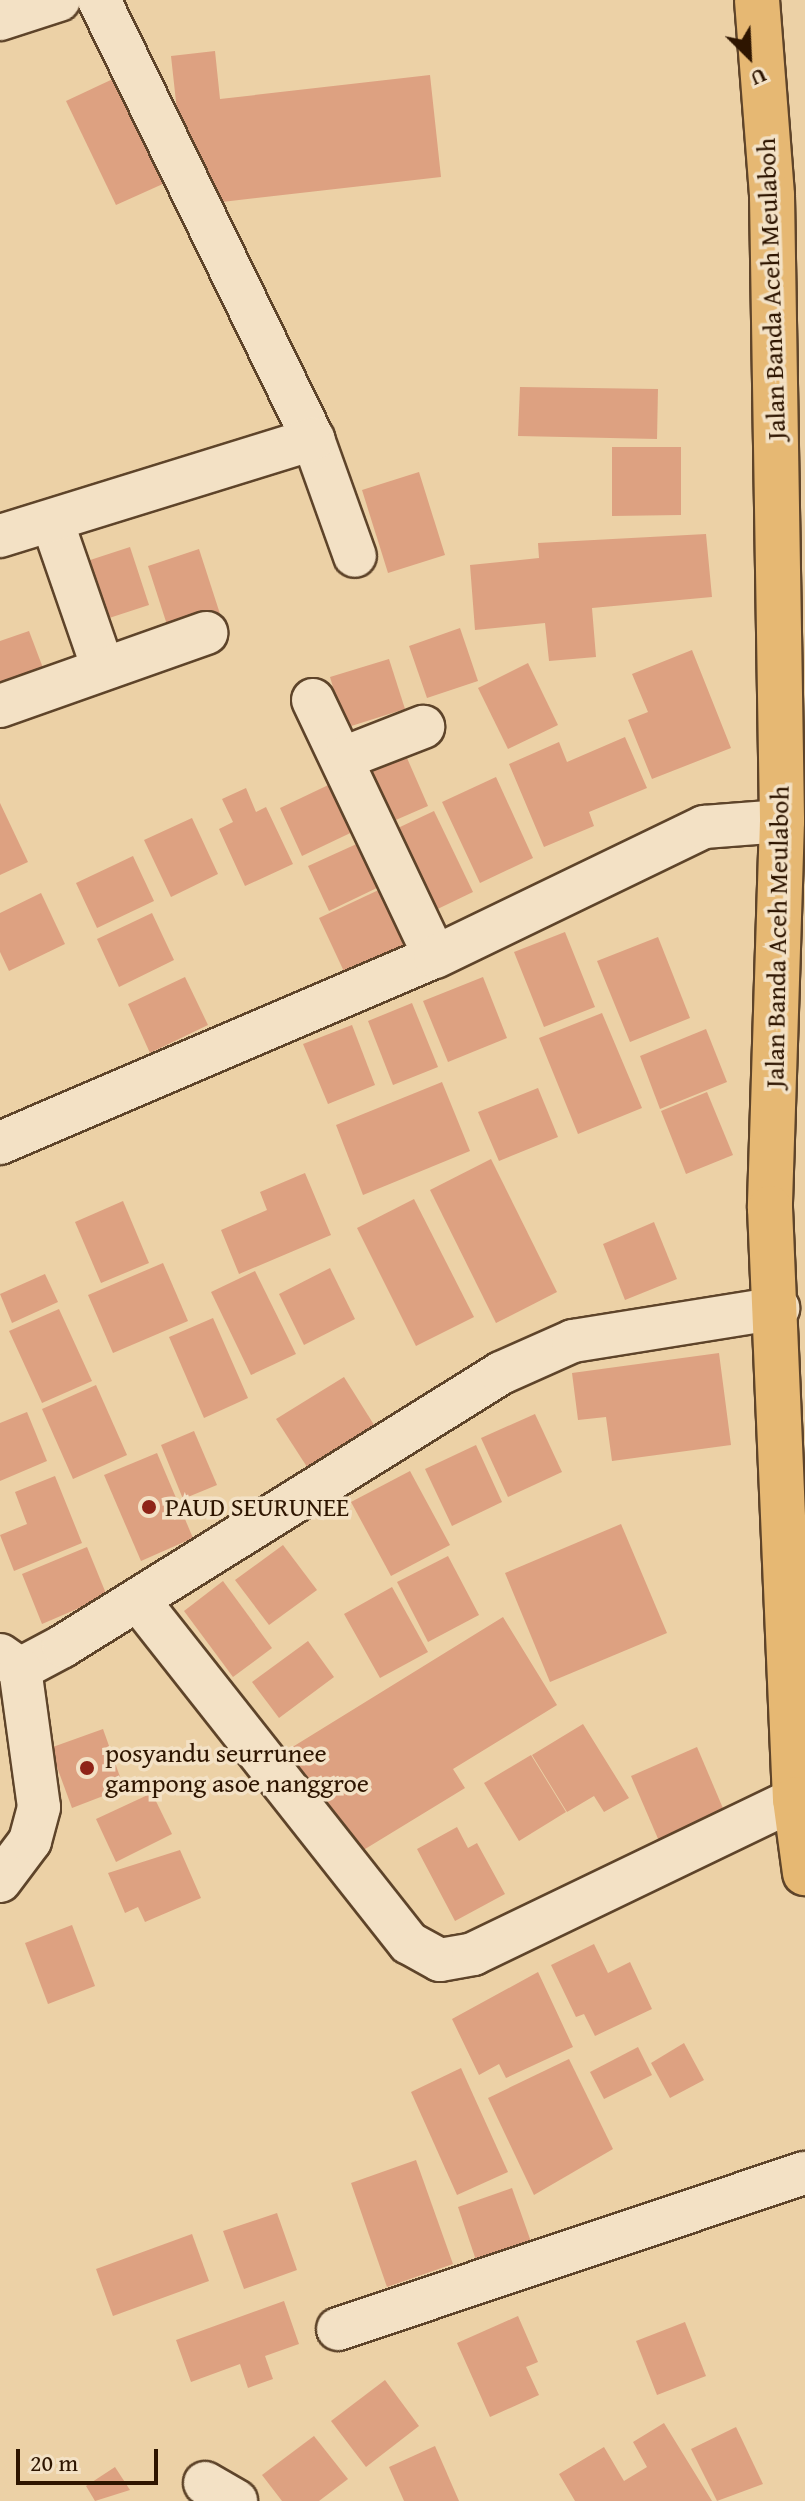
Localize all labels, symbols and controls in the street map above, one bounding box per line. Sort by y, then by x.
north arrow [709,16,789,96]
text: U [745,60,772,96]
street label: Jalan Banda Aceh Meulaboh [750,137,792,441]
street label: Jalan Banda Aceh Meulaboh [759,786,795,1088]
place label: PAUD SEURUNEE [165,1491,349,1523]
marker: PAUD SEURUNEE [140,1498,158,1516]
place label: posyandu seurrunee gampong asoe nanggroe [105,1737,369,1798]
marker: posyandu seurrunee gampong asoe nanggroe [76,1757,98,1779]
scale bar [20,2433,162,2483]
text: 20 m [30,2445,78,2480]

